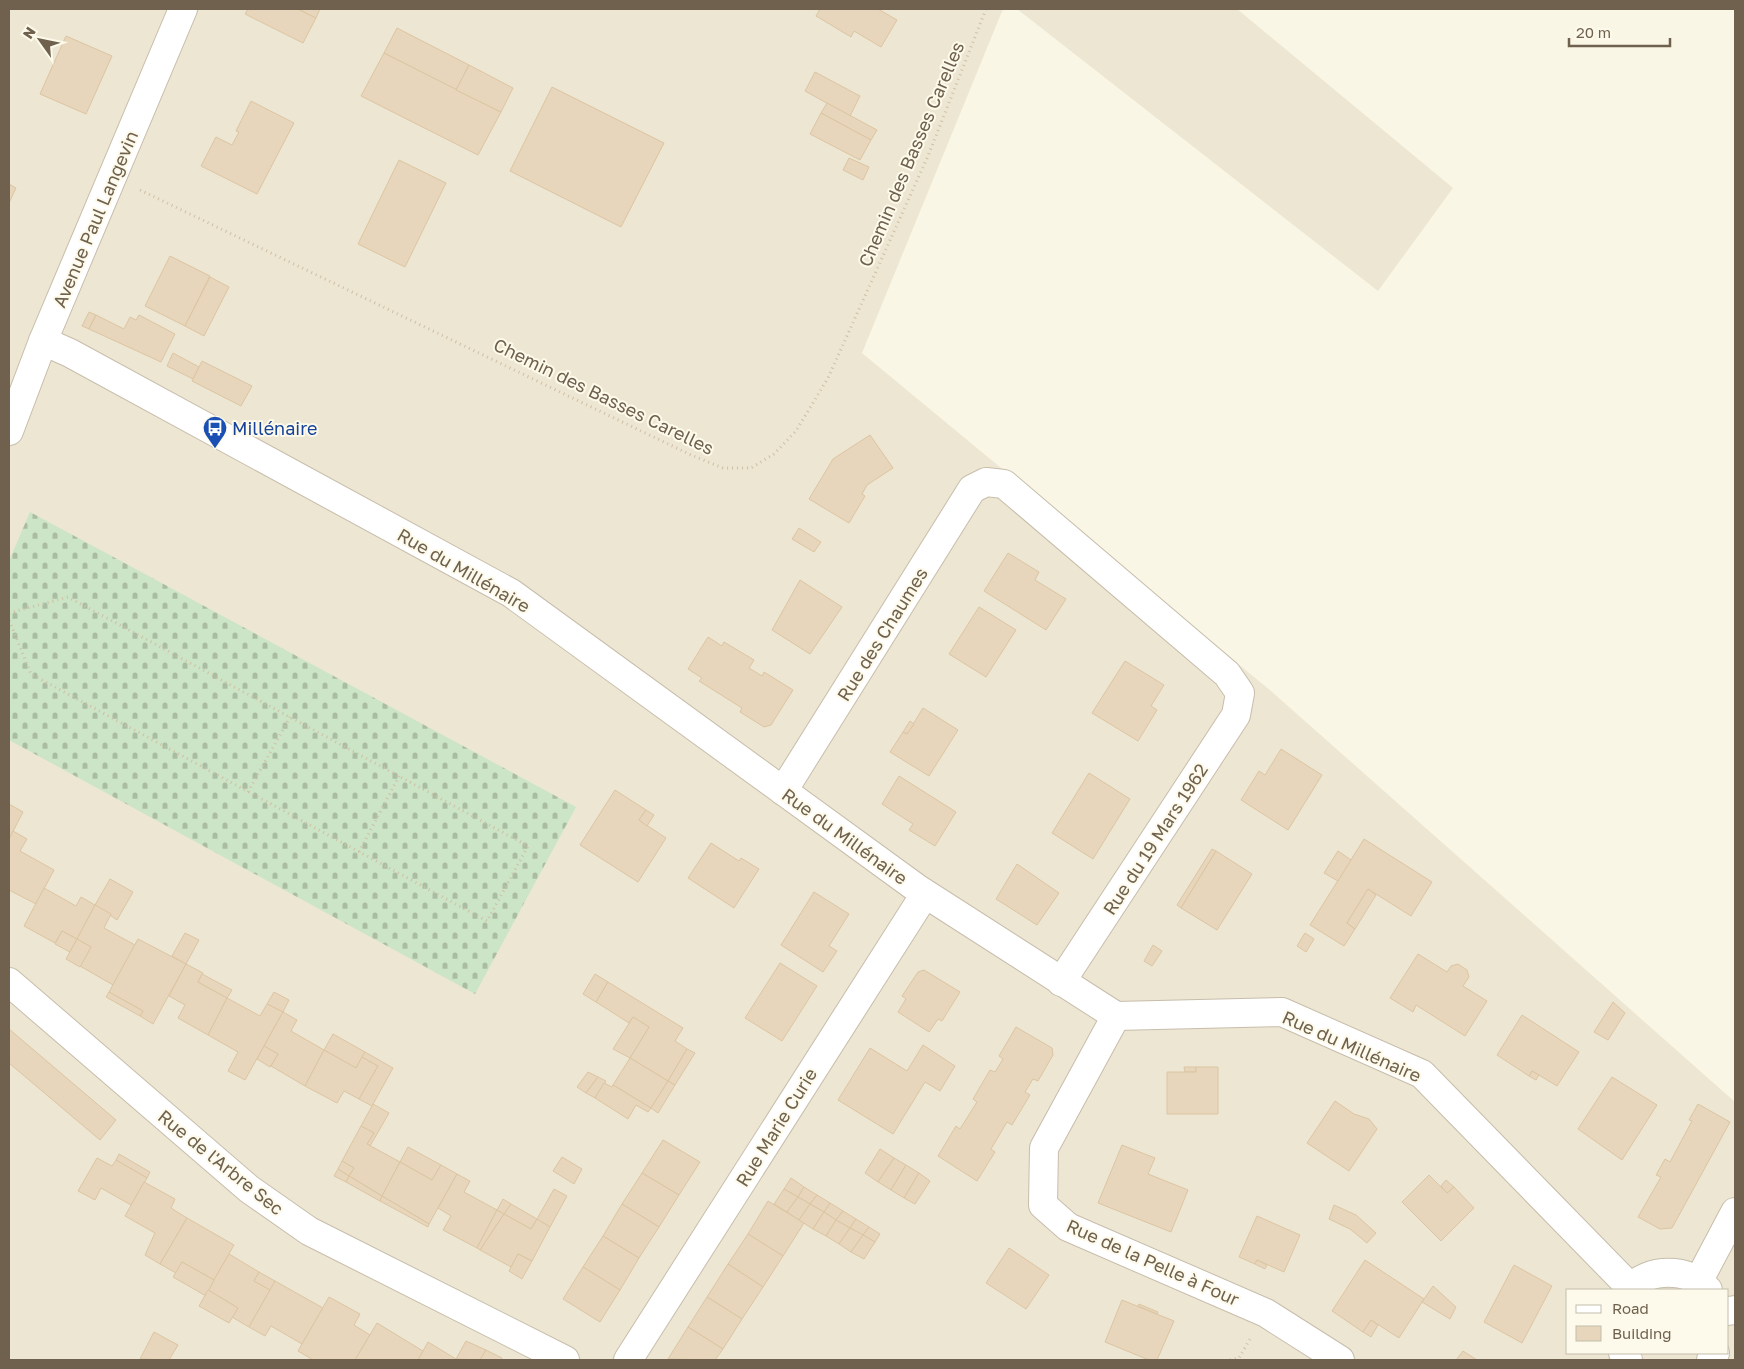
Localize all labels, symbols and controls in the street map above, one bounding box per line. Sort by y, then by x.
north arrow [15,15,65,65]
scale bar [1569,15,1670,47]
text: 20 m [1576,23,1611,41]
text: N [19,24,39,42]
street label: Chemin des Basses Carelles [854,38,968,270]
street label: Avenue Paul Langevin [48,127,142,311]
street label: Chemin des Basses Carelles [490,333,718,459]
bus stop icon: Millénaire [202,415,228,449]
place label: Millénaire [232,417,317,439]
street label: Rue du Millénaire [394,523,534,617]
street label: Rue des Chaumes [832,563,932,705]
street label: Rue du 19 Mars 1962 [1098,759,1212,919]
street label: Rue du Millénaire [778,783,912,889]
street label: Rue du Millénaire [1279,1006,1425,1086]
street label: Rue Marie Curie [731,1064,821,1190]
street label: Rue de l'Arbre Sec [154,1105,288,1219]
street label: Rue de la Pelle à Four [1063,1214,1243,1310]
legend [1566,1289,1729,1354]
text: Road [1612,1299,1649,1317]
text: Building [1612,1324,1672,1342]

